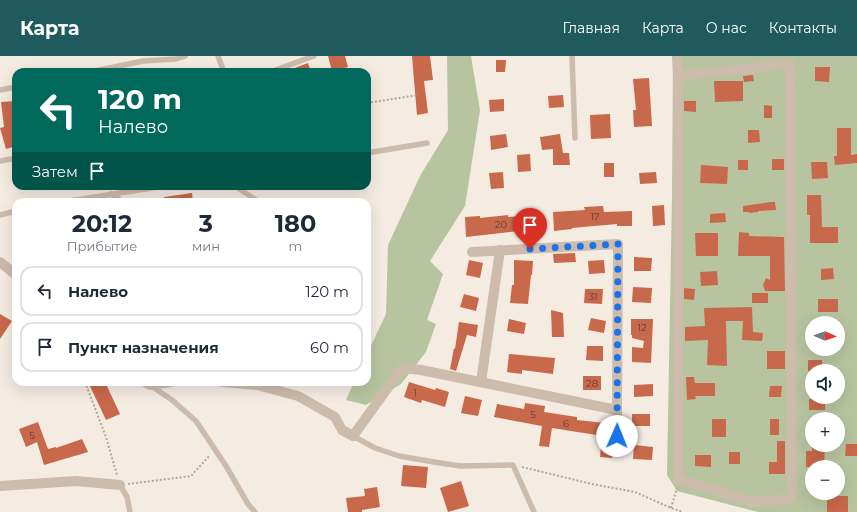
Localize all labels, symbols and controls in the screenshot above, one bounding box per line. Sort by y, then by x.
text: Карта [20,17,80,40]
text: Главная [562,19,620,37]
text: Карта [642,19,684,37]
text: О нас [706,19,747,37]
text: Контакты [769,19,837,37]
text: 120 m [98,82,182,116]
icon: left [32,84,84,136]
text: Налево [98,116,168,138]
icon: arrive [86,160,108,182]
text: Затем [32,162,78,181]
pin [513,208,547,249]
text: 20:12 [72,209,132,238]
text: 3 [199,209,213,238]
text: 180 [275,209,316,238]
house number: 17 [590,210,600,223]
icon: arrive [519,214,541,236]
house number: 20 [495,218,508,231]
text: Прибытие [67,238,137,254]
text: мин [192,238,220,254]
text: m [289,238,302,254]
icon: left [34,280,56,302]
text: Налево [68,282,128,301]
text: 120 m [305,282,349,301]
house number: 31 [588,290,598,303]
north arrow [805,316,845,356]
map controls [805,316,845,500]
house number: 12 [637,321,647,334]
icon: arrive [34,336,56,358]
text: Пункт назначения [68,338,219,357]
text: 60 m [310,338,349,357]
button: sound [805,364,845,404]
house number: 28 [586,377,598,390]
house number: 1 [413,386,417,399]
house number: 5 [530,408,536,421]
button: + [805,412,845,452]
position arrow [596,415,638,457]
house number: 6 [563,417,569,430]
house number: 5 [29,429,35,442]
button: − [805,460,845,500]

